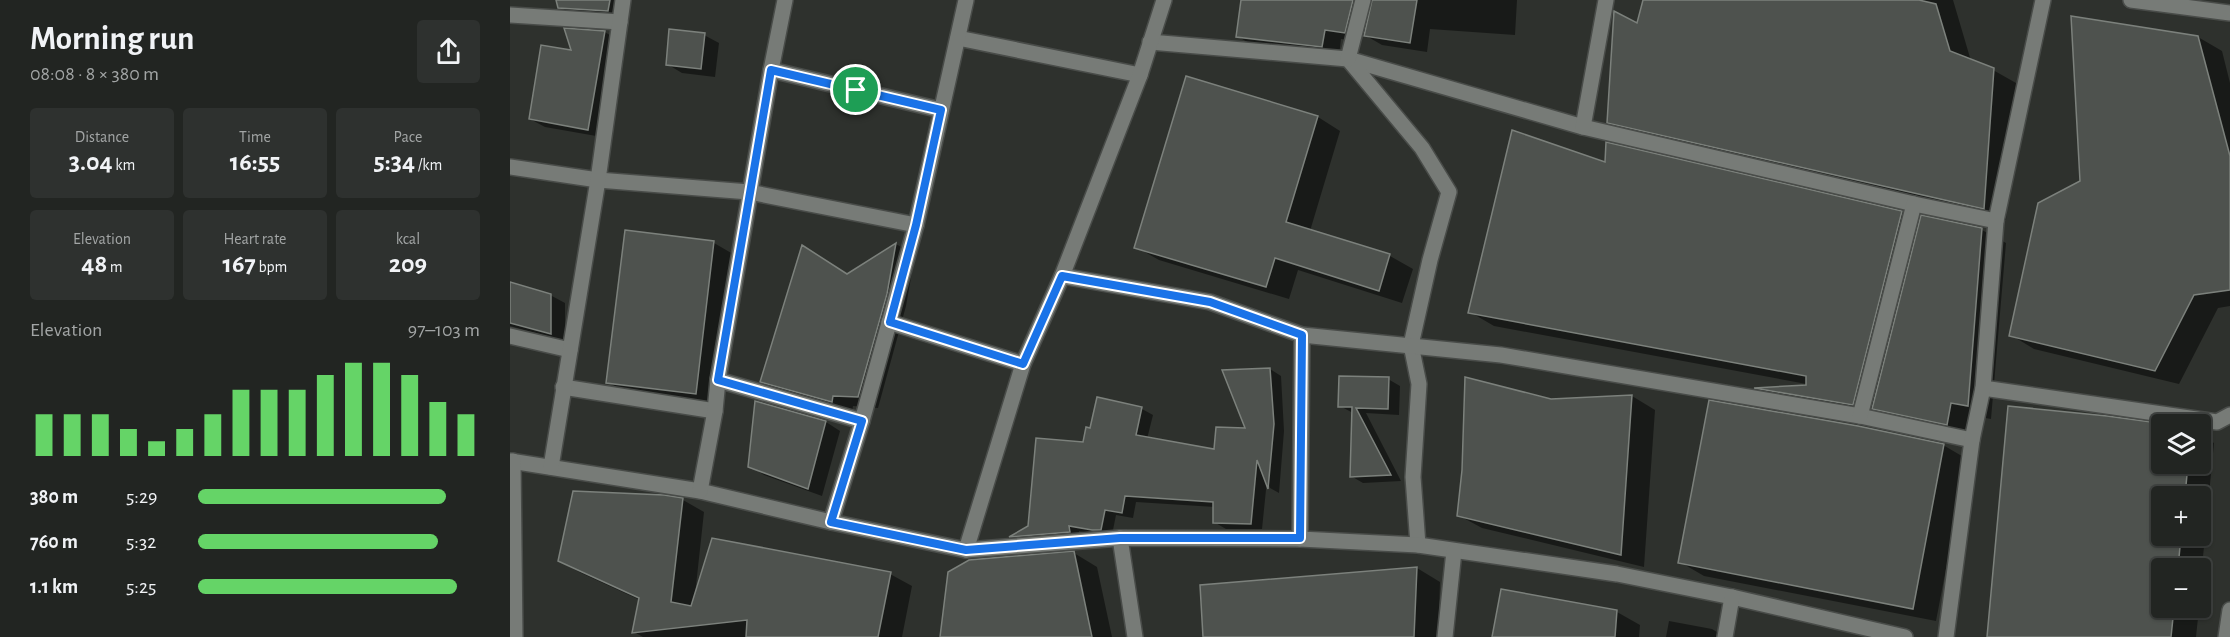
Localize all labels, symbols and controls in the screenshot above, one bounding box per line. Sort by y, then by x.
button: share [417,20,480,83]
text: Morning run [30,23,194,56]
text: 08:08 · 8 × 380 m [30,64,159,84]
pin [830,64,881,115]
icon: arrive [839,73,872,106]
text: Distance [75,129,129,145]
text: Time [239,129,271,145]
text: Pace [394,129,422,145]
text: 3.04 [69,149,113,175]
text: 16:55 [230,149,280,175]
text: 5:34 [374,149,415,175]
text: km [113,157,135,173]
text: /km [415,157,442,173]
text: Elevation [73,231,131,247]
text: Heart rate [224,231,286,247]
text: kcal [396,231,420,247]
text: 48 [81,251,107,277]
text: 167 [223,251,256,277]
text: 209 [389,251,427,277]
text: m [107,259,123,275]
text: bpm [256,259,287,275]
text: Elevation [30,320,102,340]
text: 97–103 m [408,320,480,340]
map controls [2151,414,2211,618]
button: layers [2151,414,2211,474]
button: + [2151,486,2211,546]
text: 380 m [30,487,78,507]
text: 5:29 [126,487,157,507]
text: 760 m [30,532,78,552]
text: 5:32 [126,532,156,552]
button: − [2151,558,2211,618]
text: 1.1 km [30,577,78,597]
text: 5:25 [126,577,156,597]

